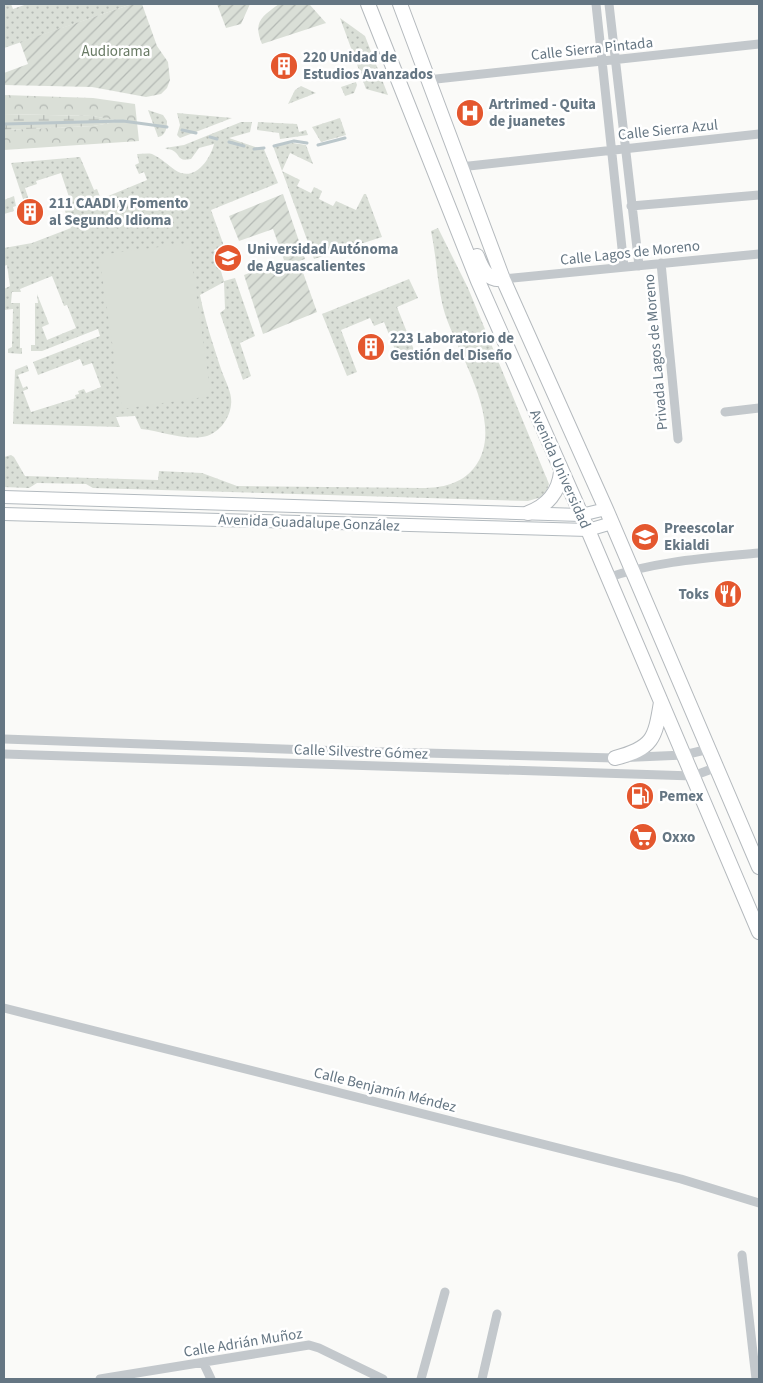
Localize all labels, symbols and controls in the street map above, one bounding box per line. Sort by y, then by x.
street label: Calle Sierra Pintada [530,32,654,66]
park label: Audiorama [82,41,150,62]
place label: 220 Unidad de Estudios Avanzados [303,47,433,85]
building icon: 220 Unidad de Estudios Avanzados [269,51,299,81]
place label: Artrimed - Quita de juanetes [488,94,596,132]
hospital icon: Artrimed - Quita de juanetes [455,98,485,128]
street label: Calle Sierra Azul [617,114,719,146]
place label: 211 CAADI y Fomento al Segundo Idioma [49,193,188,231]
building icon: 211 CAADI y Fomento al Segundo Idioma [15,197,45,227]
street label: Calle Lagos de Moreno [559,235,701,271]
place label: Universidad Autónoma de Aguascalientes [247,239,399,277]
school or university icon: Universidad Autónoma de Aguascalientes [213,243,243,273]
street label: Privada Lagos de Moreno [639,273,673,431]
place label: 223 Laboratorio de Gestión del Diseño [390,328,514,366]
building icon: 223 Laboratorio de Gestión del Diseño [356,332,386,362]
street label: Avenida Universidad [524,406,596,532]
street label: Avenida Guadalupe González [218,509,400,537]
place label: Preescolar Ekialdi [664,518,734,556]
school or university icon: Preescolar Ekialdi [630,522,660,552]
restaurant icon: Toks [713,579,743,609]
place label: Toks [679,584,709,605]
street label: Calle Silvestre Gómez [294,739,428,765]
fuel station icon: Pemex [625,781,655,811]
place label: Pemex [659,786,704,807]
supermarket icon: Oxxo [628,822,658,852]
place label: Oxxo [662,827,695,848]
street label: Calle Benjamín Méndez [312,1062,458,1118]
street label: Calle Adrián Muñoz [182,1323,304,1363]

